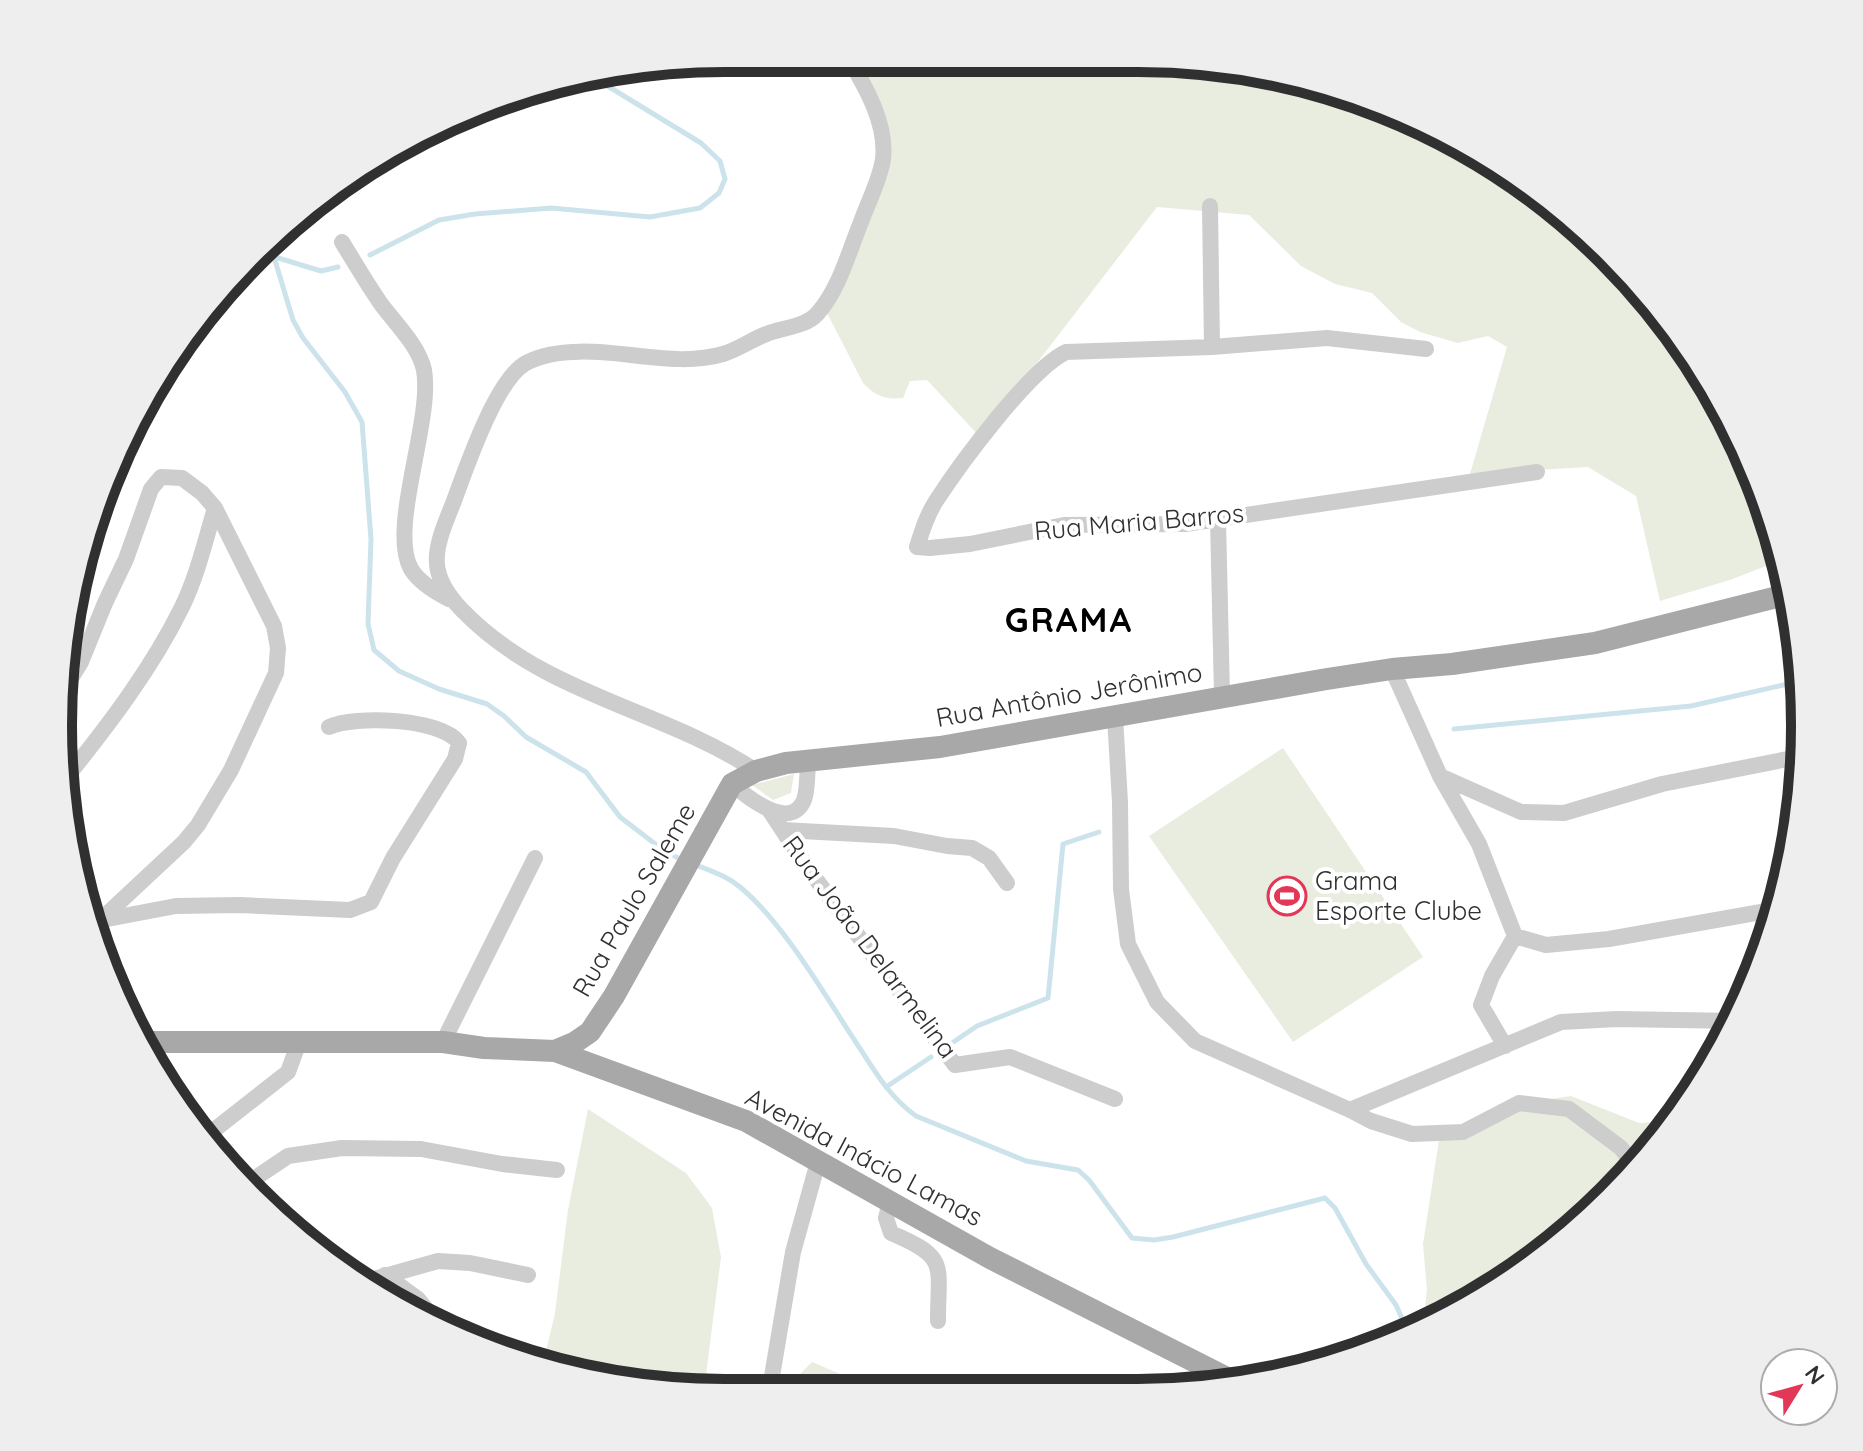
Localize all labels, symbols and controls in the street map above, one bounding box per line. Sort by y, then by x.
street label: Rua Maria Barros [1033,496,1245,547]
district label: GRAMA [1005,598,1133,641]
street label: Rua Antônio Jerônimo [933,655,1205,734]
street label: Rua Paulo Saleme [565,797,702,1002]
street label: Rua João Delarmelina [776,829,965,1064]
place label: Grama Esporte Clube [1315,864,1482,927]
sports icon: Grama Esporte Clube [1266,875,1308,917]
street label: Avenida Inácio Lamas [740,1080,989,1233]
north arrow [1759,1347,1839,1427]
text: N [1799,1360,1831,1390]

